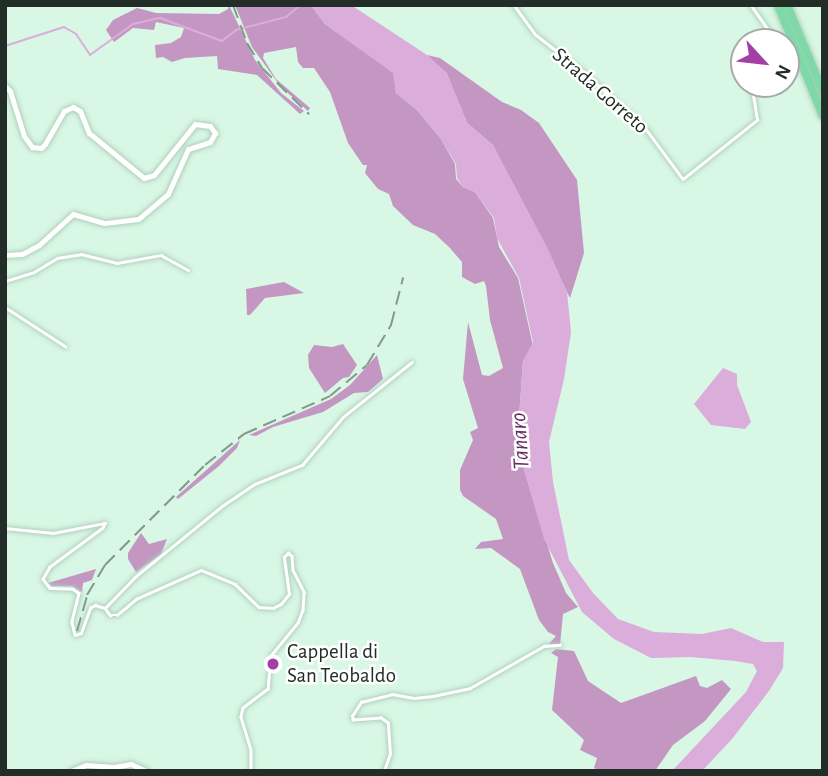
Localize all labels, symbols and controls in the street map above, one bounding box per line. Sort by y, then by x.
north arrow [730,28,800,98]
street label: Strada Gorreto [547,42,653,140]
text: N [771,62,794,82]
water label: Tanaro [505,412,537,470]
place label: Cappella di San Teobaldo [287,639,396,689]
marker: Cappella di San Teobaldo [265,656,281,672]

